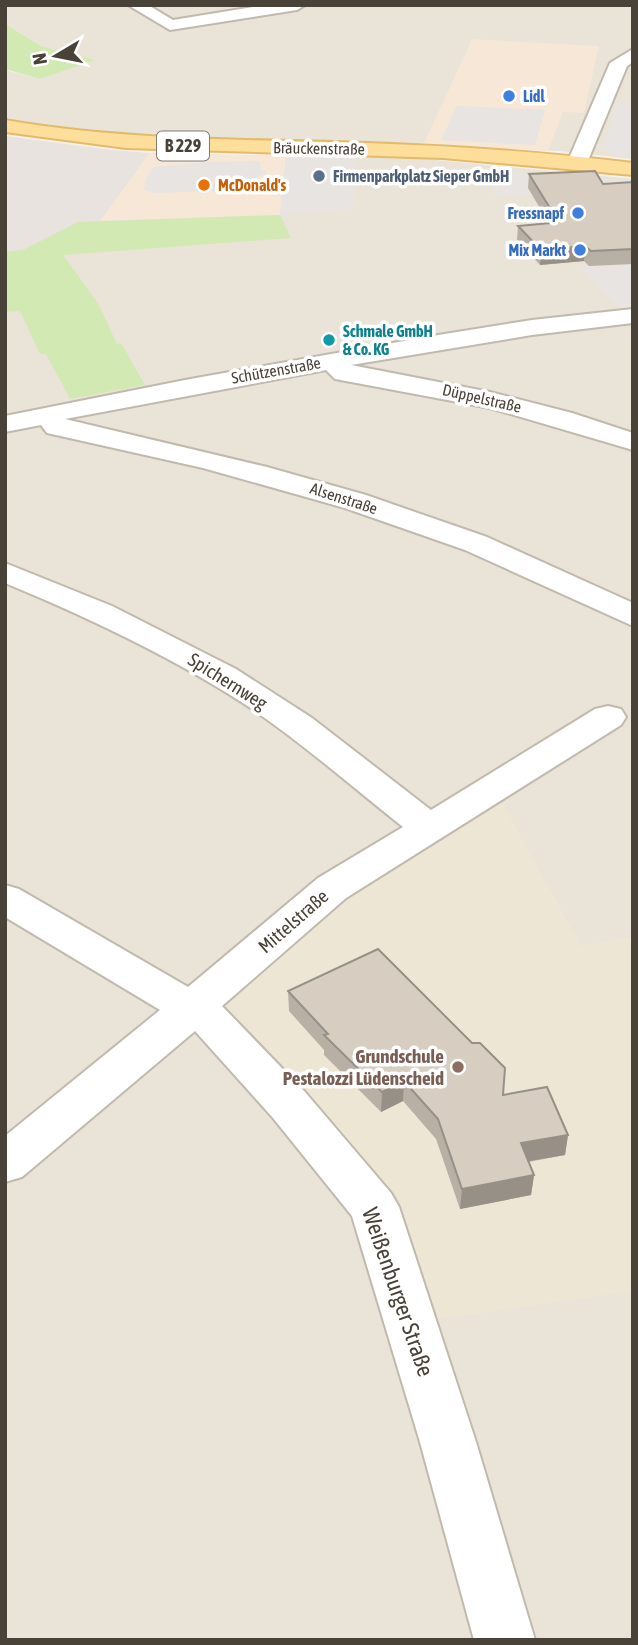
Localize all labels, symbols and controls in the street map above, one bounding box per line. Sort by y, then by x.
north arrow [21,21,91,91]
text: N [27,52,51,66]
place label: Lidl [523,87,545,105]
marker: Lidl [501,88,517,104]
road number: B 229 [157,132,209,160]
street label: Bräuckenstraße [273,138,365,158]
place label: Firmenparkplatz Sieper GmbH [333,167,509,185]
marker: Firmenparkplatz Sieper GmbH [311,168,327,184]
place label: McDonald's [218,176,287,194]
marker: McDonald's [196,177,212,193]
place label: Fressnapf [507,204,565,222]
marker: Fressnapf [570,205,586,221]
place label: Mix Markt [508,241,566,259]
marker: Mix Markt [572,242,588,258]
place label: Schmale GmbH & Co. KG [343,322,433,358]
marker: Schmale GmbH & Co. KG [321,332,337,348]
street label: Schützenstraße [230,353,322,387]
street label: Düppelstraße [441,380,523,417]
street label: Alsenstraße [308,479,380,517]
street label: Spichernweg [184,648,272,714]
street label: Mittelstraße [254,885,332,957]
place label: Grundschule Pestalozzi Lüdenscheid [283,1045,444,1089]
marker: Grundschule Pestalozzi Lüdenscheid [450,1059,466,1075]
street label: Weißenburger Straße [357,1204,439,1380]

